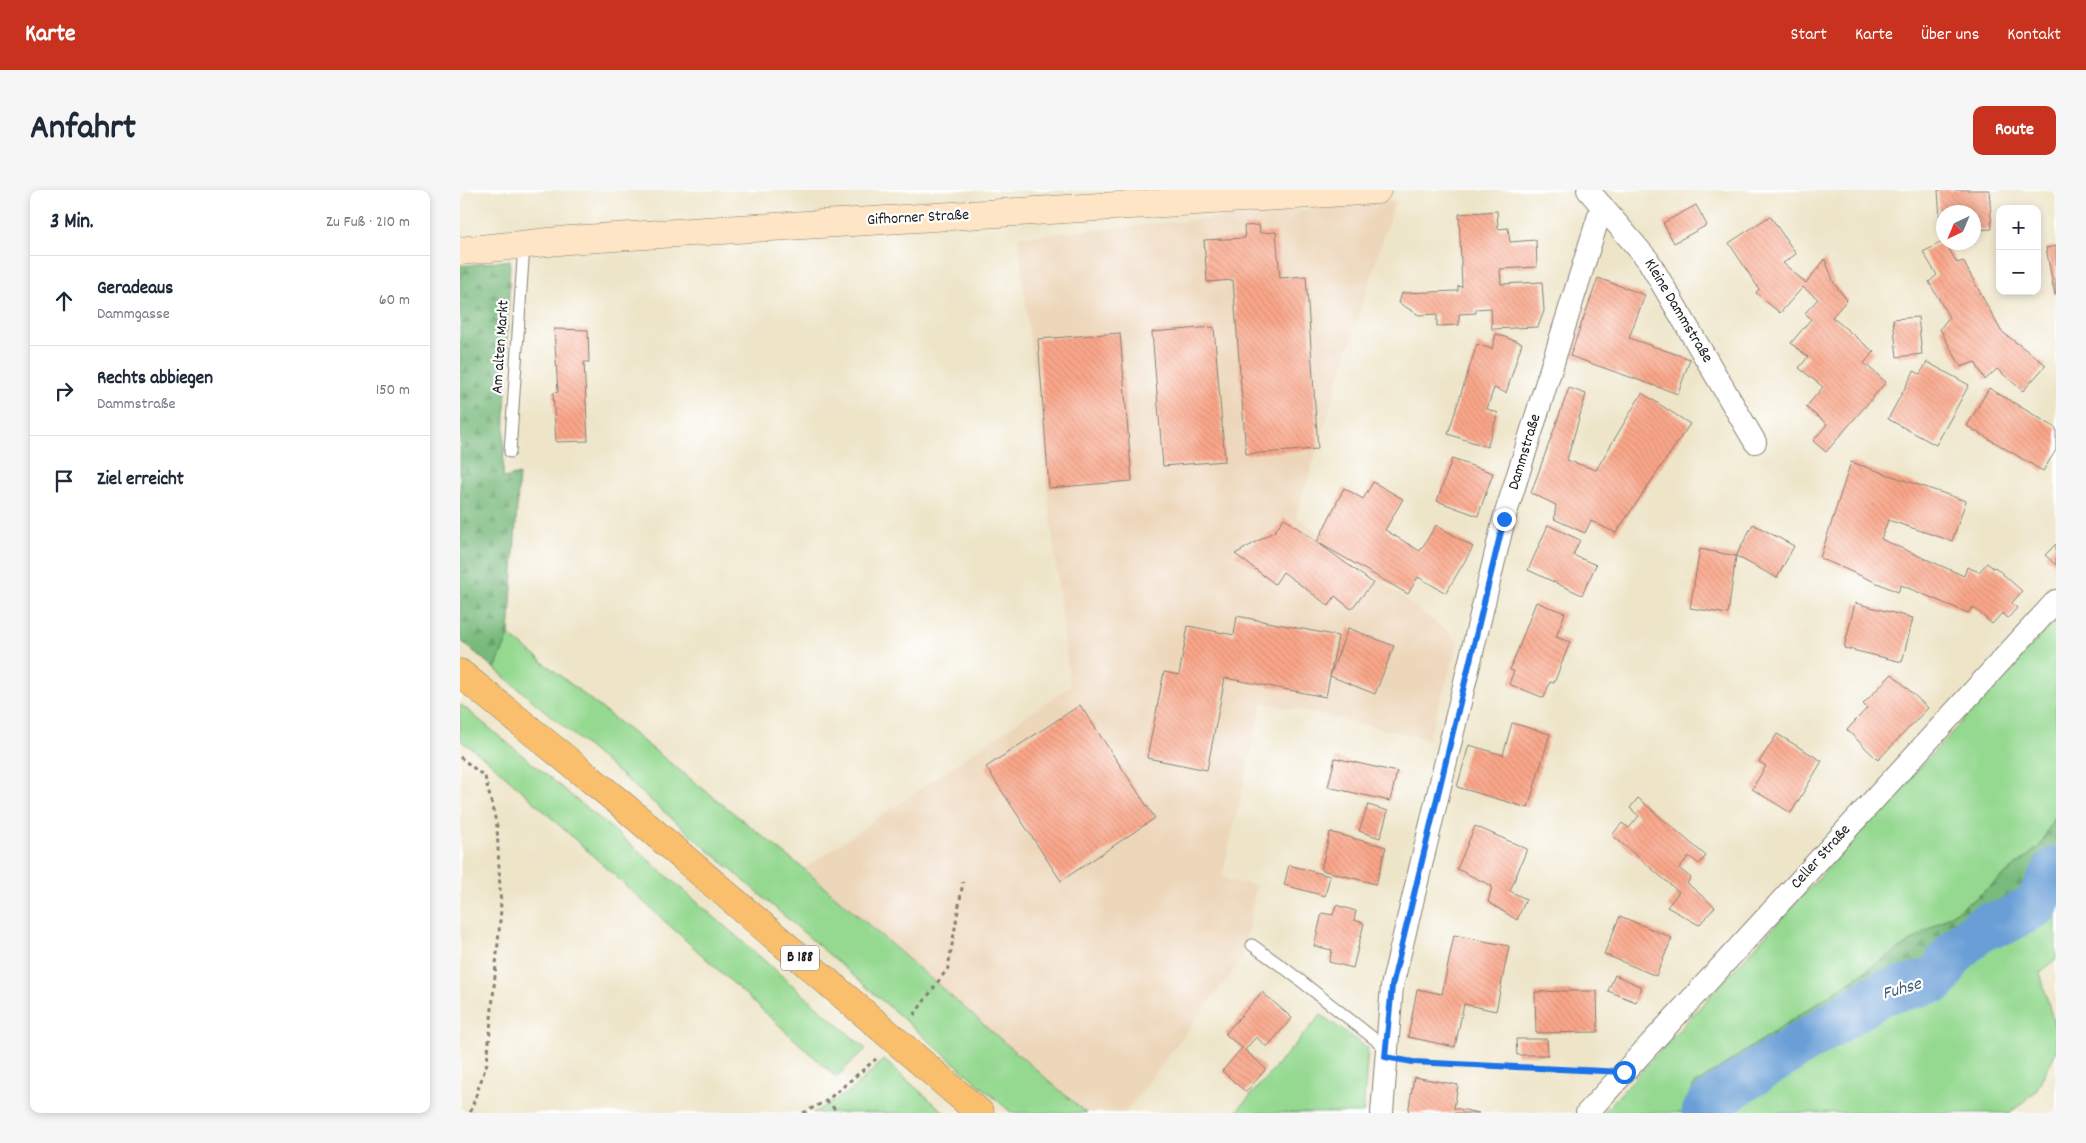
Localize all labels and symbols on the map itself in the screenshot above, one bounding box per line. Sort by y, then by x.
street label: Gifhorner Straße [866,204,970,232]
north arrow [1936,205,1981,250]
street label: Kleine Dammstraße [1638,255,1718,367]
street label: Am alten Markt [486,299,516,395]
street label: Dammstraße [1503,411,1547,493]
route end [1493,508,1516,531]
street label: Celler Straße [1786,819,1856,895]
road number: B 188 [781,946,819,970]
water label: Fuhse [1880,972,1925,1007]
route start [1613,1061,1636,1084]

